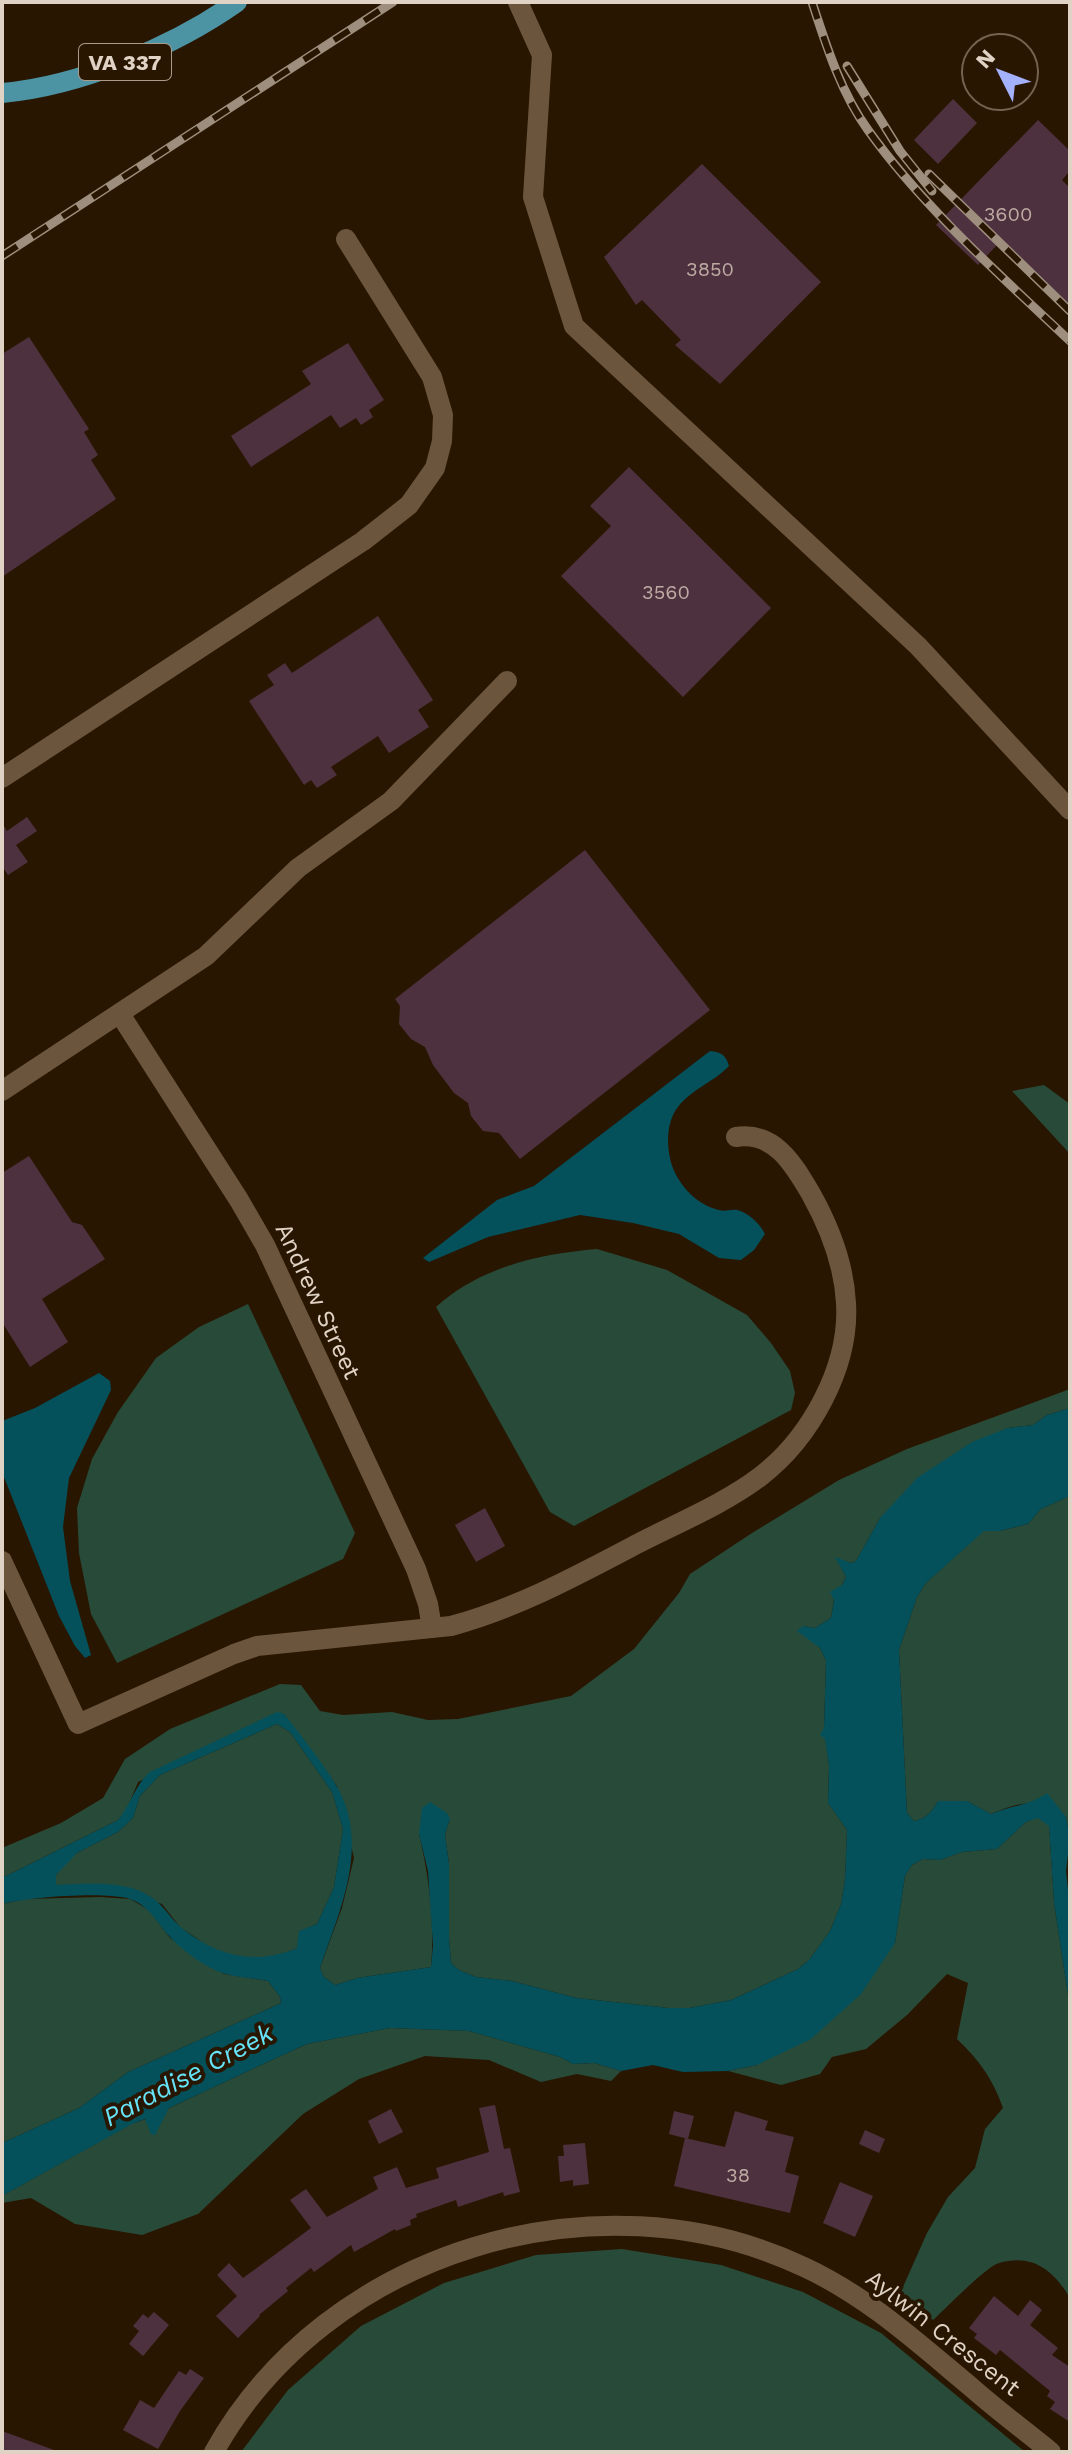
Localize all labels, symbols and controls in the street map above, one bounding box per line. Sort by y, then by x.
north arrow [960,32,1040,112]
road number: VA 337 [79,44,171,80]
text: N [971,45,1000,73]
house number: 3600 [984,202,1032,226]
house number: 3850 [686,257,734,281]
house number: 3560 [642,580,690,604]
street label: Andrew Street [270,1219,366,1383]
water label: Paradise Creek [98,2017,279,2132]
house number: 38 [726,2163,750,2187]
street label: Aylwin Crescent [860,2264,1026,2402]

